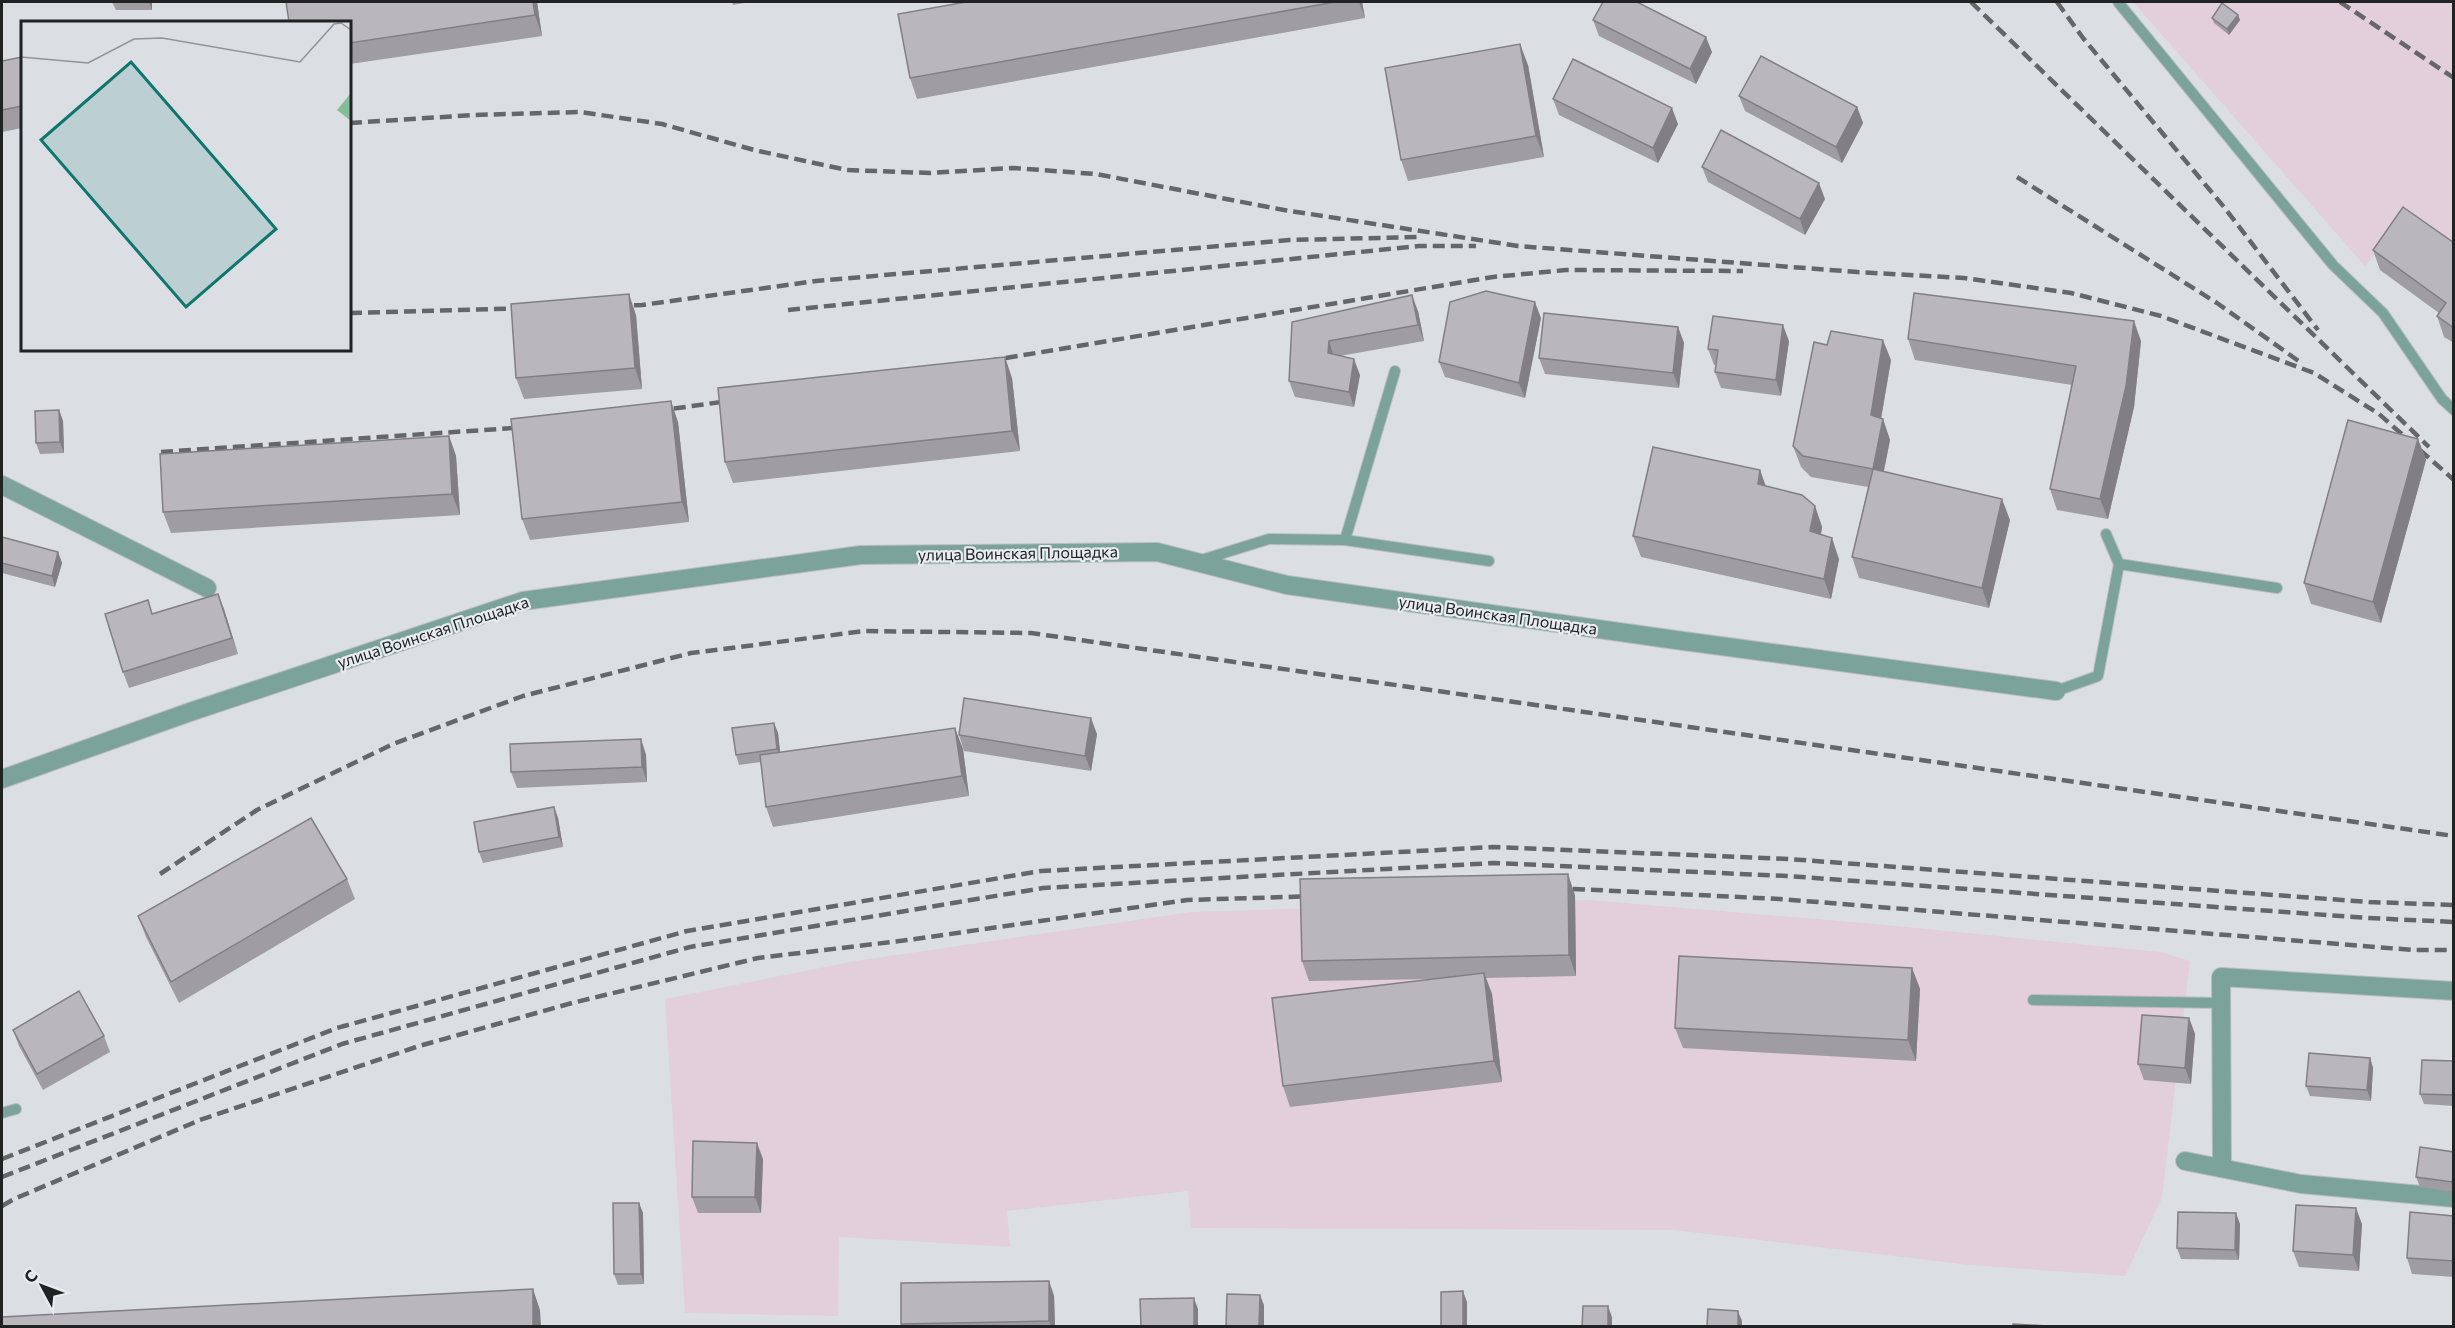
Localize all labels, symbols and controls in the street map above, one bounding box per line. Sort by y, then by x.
inset map [21,21,351,351]
street label: улица Воинская Площадка [918,541,1118,564]
street label: улица Воинская Площадка [1398,591,1598,638]
street label: улица Воинская Площадка [335,592,531,671]
north arrow [12,1256,72,1316]
text: С [20,1265,41,1286]

